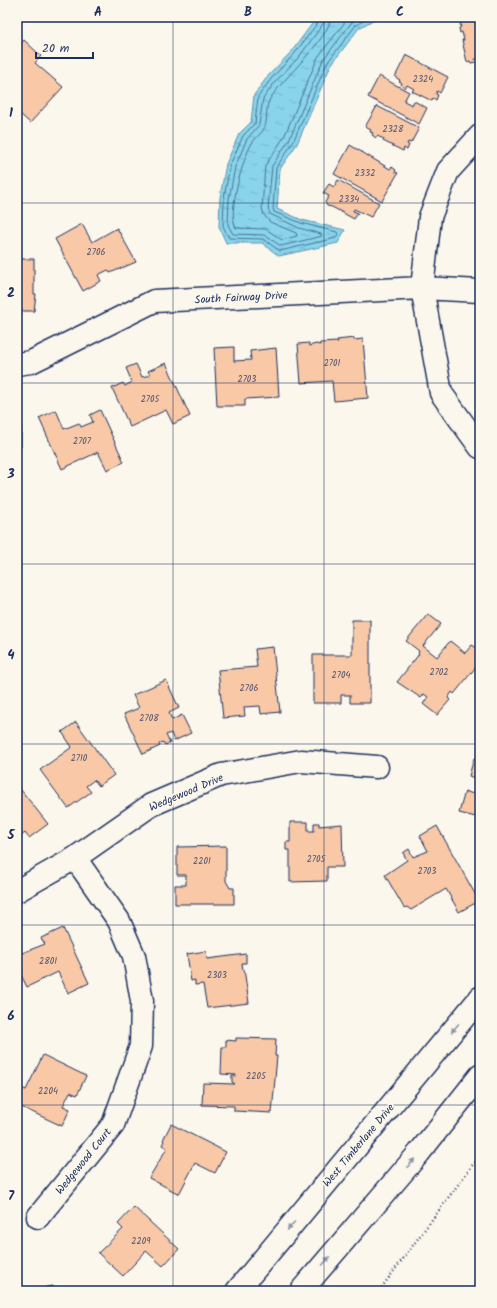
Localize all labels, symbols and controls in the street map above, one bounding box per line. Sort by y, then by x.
text: A [94,2,102,23]
text: B [244,2,252,23]
text: C [396,2,404,23]
scale bar [36,34,93,60]
text: 20 m [42,39,70,58]
house number: 2324 [413,72,433,87]
text: 1 [9,103,13,124]
house number: 2328 [382,122,404,137]
house number: 2332 [355,166,375,181]
house number: 2334 [339,192,359,207]
house number: 2706 [87,245,105,260]
text: 2 [7,283,15,304]
street label: South Fairway Drive [194,287,288,309]
house number: 2701 [324,356,341,371]
house number: 2703 [237,372,257,387]
house number: 2705 [141,392,161,407]
house number: 2707 [73,434,92,449]
text: 3 [6,464,15,485]
text: 4 [7,645,15,666]
house number: 2702 [429,665,449,680]
house number: 2704 [332,668,350,683]
house number: 2706 [240,681,258,696]
house number: 2708 [139,711,159,726]
house number: 2710 [71,751,88,766]
street label: Wedgewood Drive [146,769,227,817]
text: 5 [7,825,16,846]
house number: 2705 [307,852,327,867]
house number: 2201 [193,854,211,869]
house number: 2703 [417,864,437,879]
house number: 2801 [39,954,57,969]
house number: 2303 [207,968,227,983]
text: 6 [7,1006,15,1027]
one-way arrow [451,1023,460,1034]
house number: 2205 [246,1069,267,1084]
house number: 2204 [38,1084,58,1099]
street label: West Timberlane Drive [318,1100,399,1191]
street label: Wedgewood Court [51,1124,117,1199]
one-way arrow [406,1158,415,1167]
text: 7 [8,1186,15,1207]
one-way arrow [286,1221,295,1231]
house number: 2209 [131,1234,151,1249]
one-way arrow [322,1256,331,1266]

